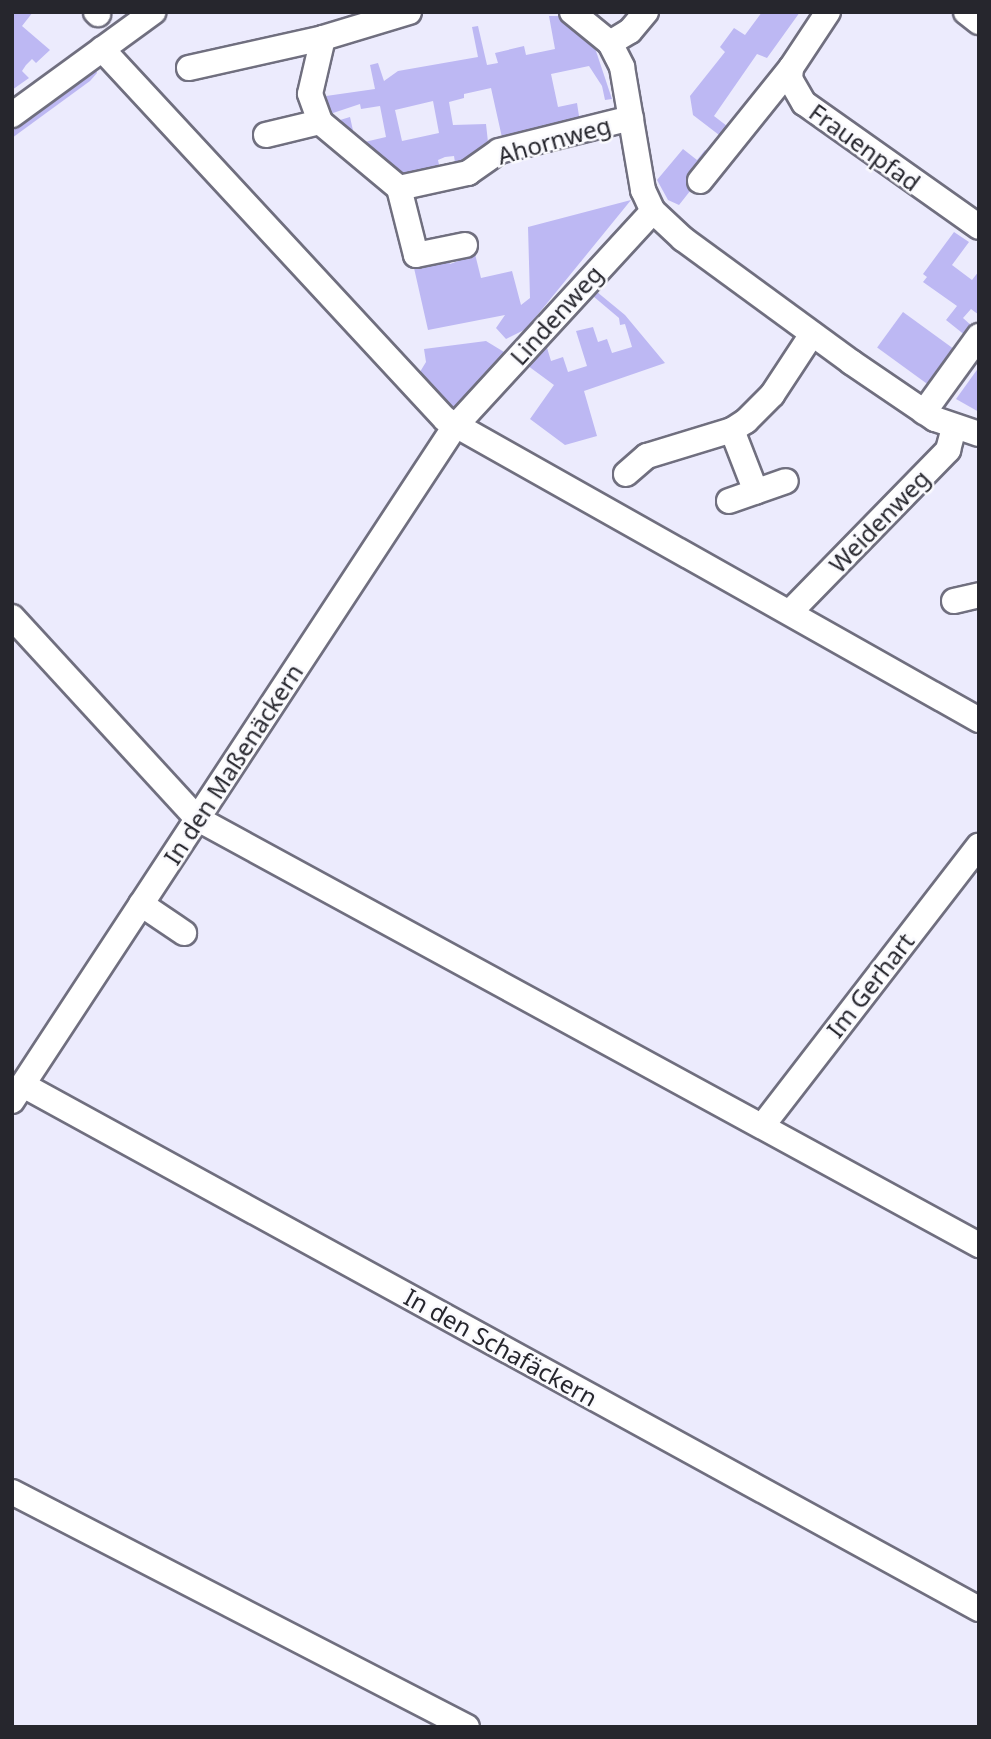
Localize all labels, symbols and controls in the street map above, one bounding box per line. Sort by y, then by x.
street label: Frauenpfad [804,97,926,197]
street label: Ahornweg [494,110,614,170]
street label: Lindenweg [504,259,608,371]
street label: Weidenweg [823,464,935,578]
street label: In den Maßenäckern [157,658,309,870]
street label: Im Gerhart [820,927,920,1043]
street label: In den Schafäckern [400,1282,602,1412]

